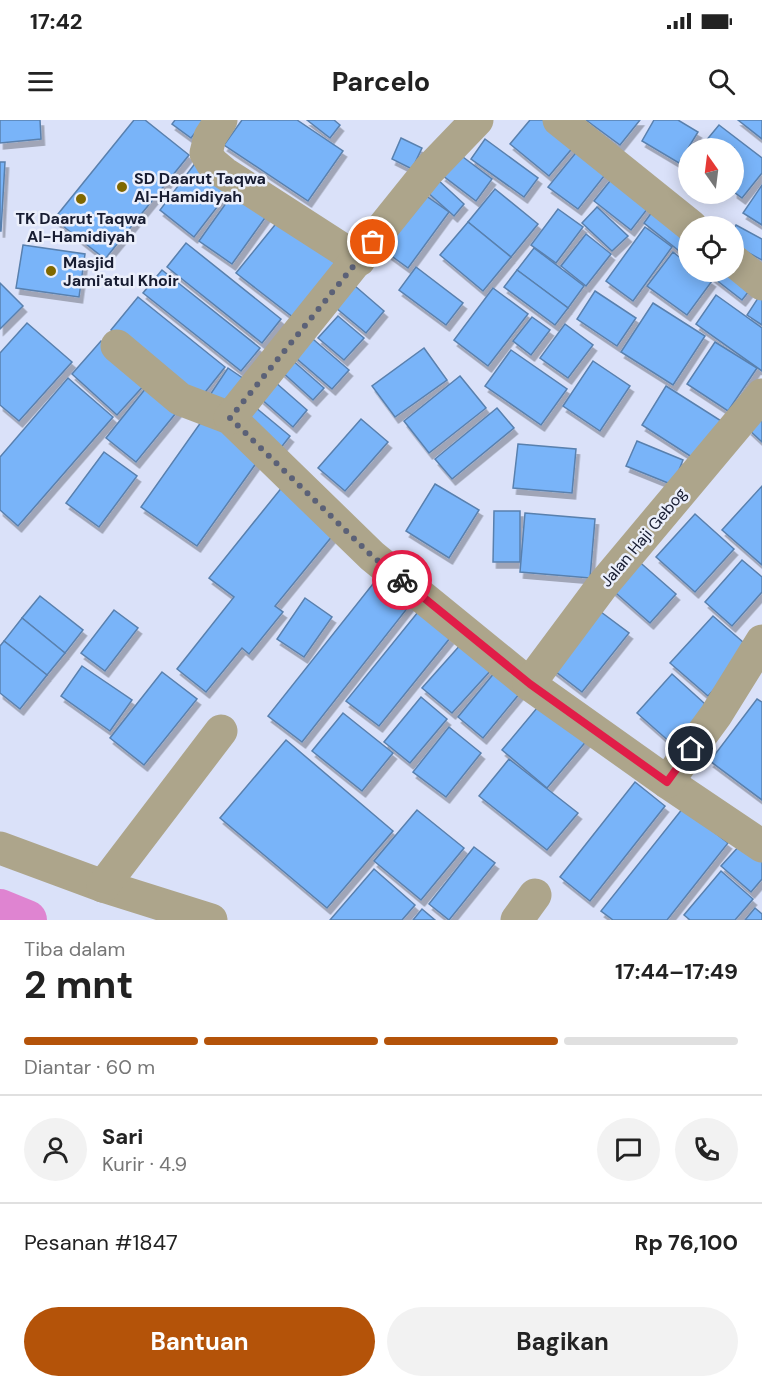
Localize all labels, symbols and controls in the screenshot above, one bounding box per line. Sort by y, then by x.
text: 17:42 [30,7,82,36]
text: Parcelo [332,64,430,99]
icon: menu [24,65,57,98]
icon: search [705,65,738,98]
north arrow [678,138,744,204]
map controls [678,138,744,282]
place label: SD Daarut Taqwa Al-Hamidiyah [134,168,266,207]
marker: SD Daarut Taqwa Al-Hamidiyah [115,180,129,194]
marker: TK Daarut Taqwa Al-Hamidiyah [74,192,88,206]
place label: TK Daarut Taqwa Al-Hamidiyah [15,208,147,247]
pin [347,216,398,267]
button: locate [678,216,744,282]
icon: bag [356,225,389,258]
place label: Masjid Jami'atul Khoir [63,252,179,291]
marker: Masjid Jami'atul Khoir [44,264,58,278]
street label: Jalan Haji Gebog [596,483,691,591]
courier [372,550,432,610]
icon: bike [386,564,419,597]
pin [665,723,716,774]
icon: home [674,732,707,765]
text: Tiba dalam [24,936,125,962]
text: 17:44–17:49 [615,957,738,986]
text: 2 mnt [24,959,133,1010]
text: Diantar · 60 m [24,1054,155,1080]
button: person [24,1118,87,1181]
button: chat [597,1118,660,1181]
button: phone [675,1118,738,1181]
text: Sari [102,1122,143,1151]
text: Kurir · 4.9 [102,1151,187,1177]
text: Pesanan #1847 [24,1228,178,1257]
text: Rp 76,100 [635,1228,738,1257]
button: Bantuan [24,1307,375,1376]
button: Bagikan [387,1307,738,1376]

